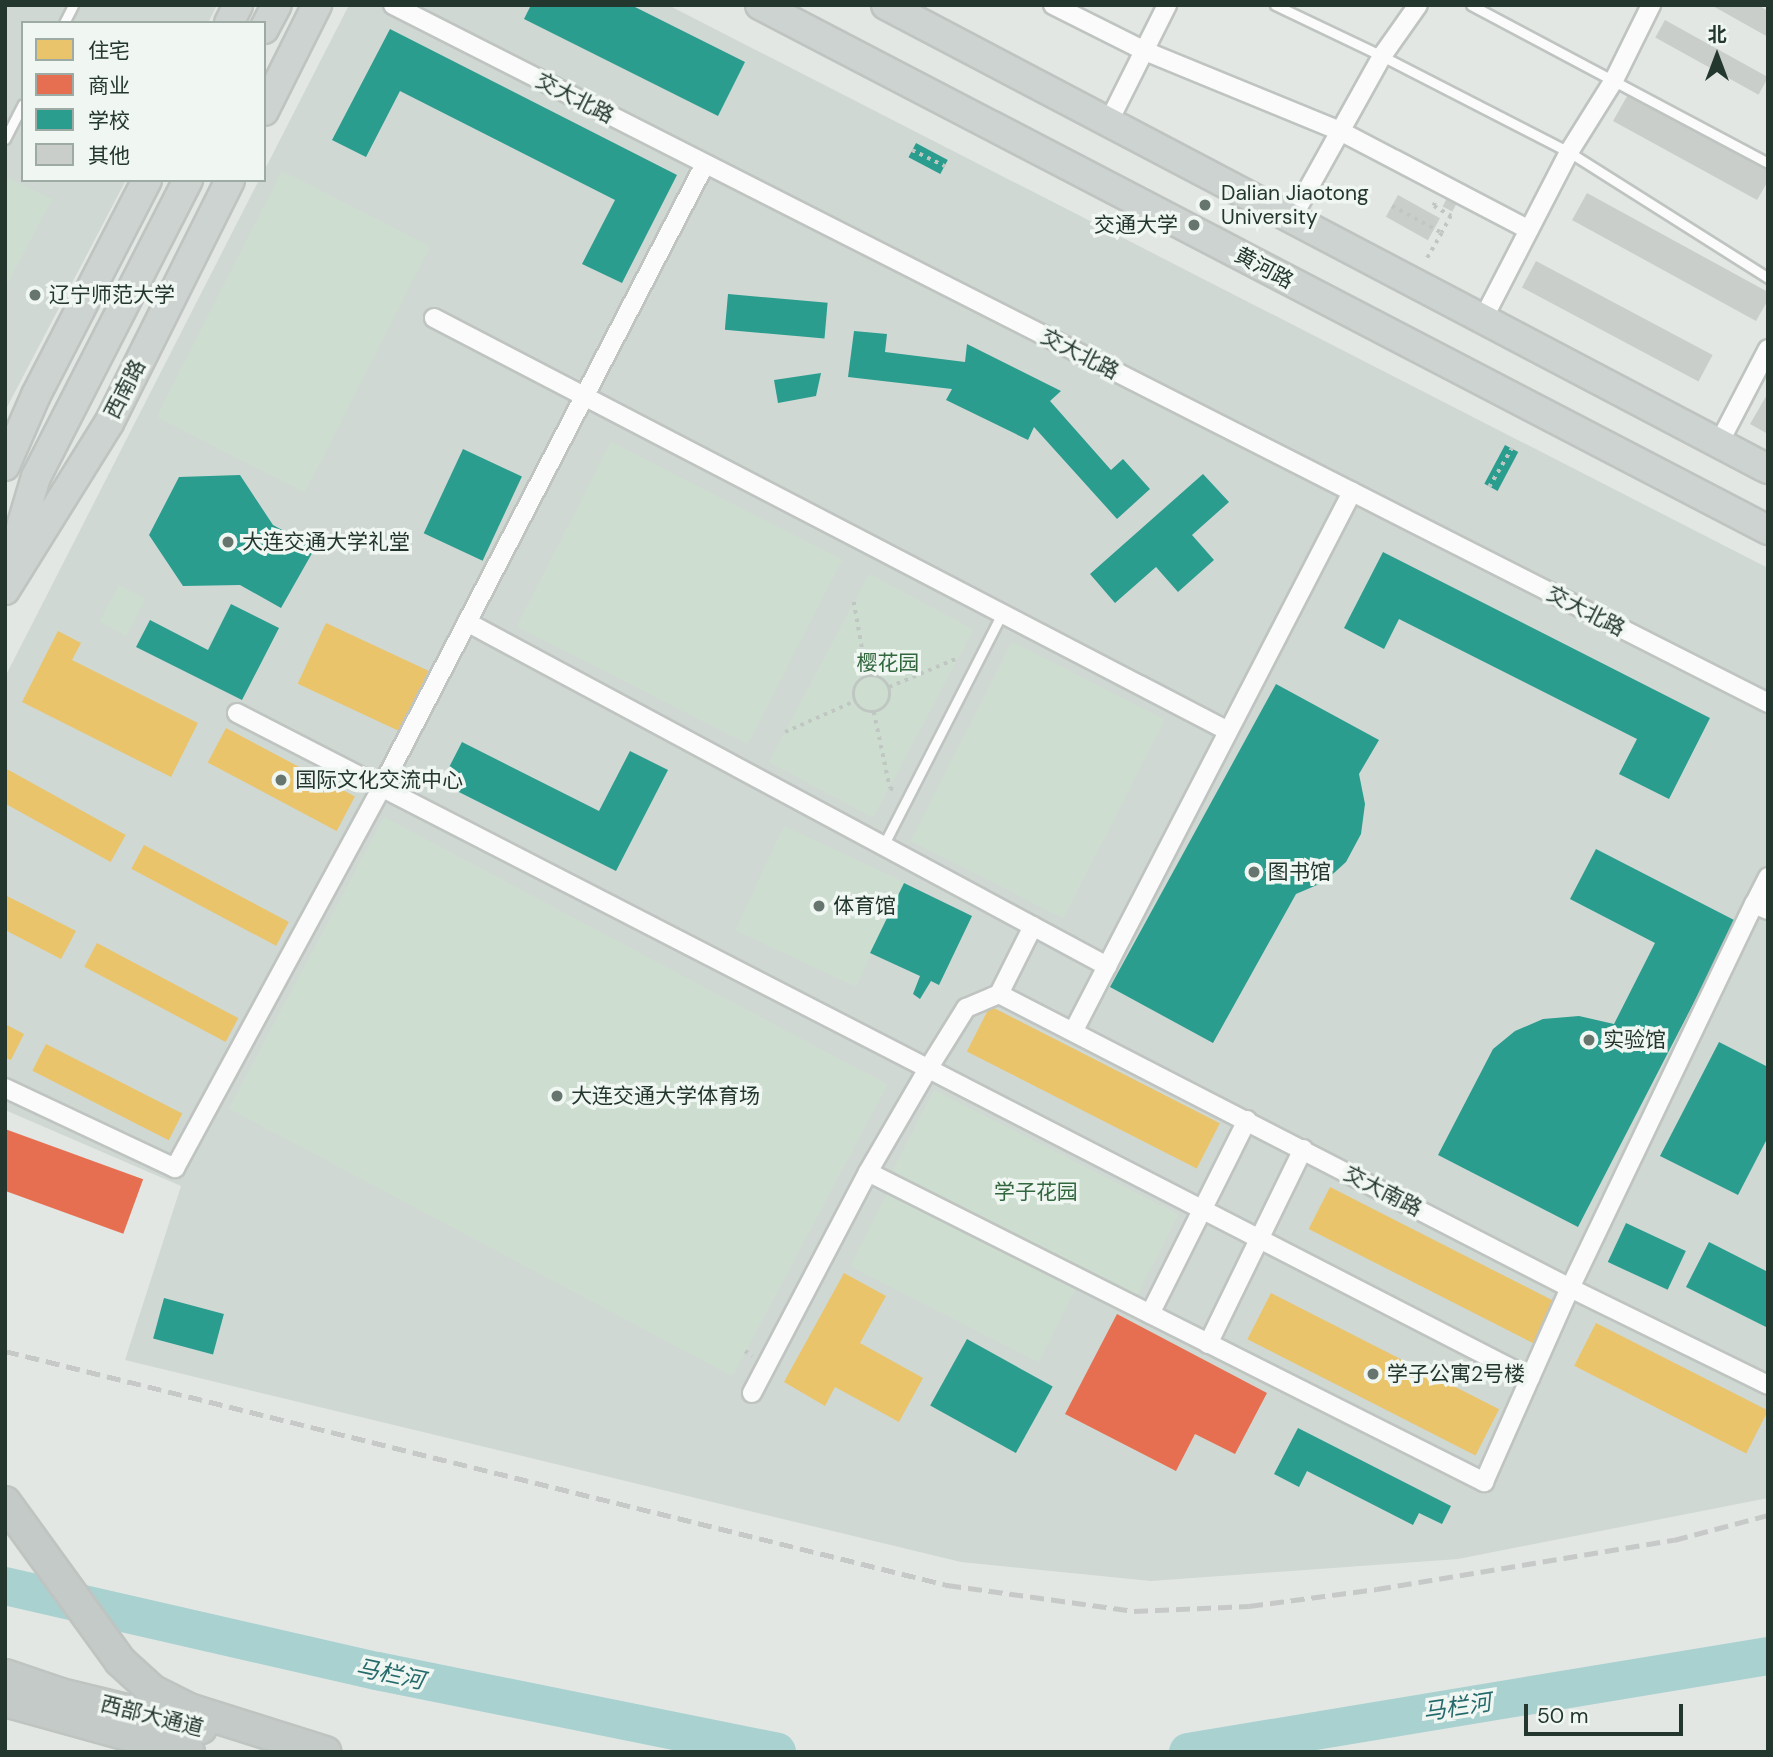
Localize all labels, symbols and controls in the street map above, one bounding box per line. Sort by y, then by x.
legend [21,21,266,182]
north arrow [1682,21,1752,91]
text: 北 [1707,22,1727,47]
text: 住宅 [88,37,130,65]
street label: 交大北路 [532,68,618,128]
text: 商业 [88,72,130,100]
text: 学校 [88,107,130,135]
text: 其他 [88,142,130,170]
place label: Dalian Jiaotong University [1221,180,1369,230]
marker: Dalian Jiaotong University [1195,195,1215,215]
place label: 交通大学 [1094,212,1178,238]
marker: 交通大学 [1184,215,1204,235]
street label: 黄河路 [1230,242,1298,294]
place label: 辽宁师范大学 [49,282,175,308]
marker: 辽宁师范大学 [27,287,43,303]
street label: 交大北路 [1037,324,1123,384]
street label: 西南路 [99,355,151,423]
place label: 大连交通大学礼堂 [242,529,410,555]
marker: 大连交通大学礼堂 [220,534,236,550]
street label: 交大北路 [1543,581,1629,641]
park label: 樱花园 [857,650,919,676]
place label: 国际文化交流中心 [295,767,463,793]
marker: 国际文化交流中心 [273,772,289,788]
place label: 图书馆 [1268,859,1331,885]
marker: 图书馆 [1246,864,1262,880]
place label: 体育馆 [833,893,896,919]
marker: 体育馆 [811,898,827,914]
place label: 实验馆 [1603,1027,1666,1053]
marker: 实验馆 [1581,1032,1597,1048]
place label: 大连交通大学体育场 [571,1083,760,1109]
marker: 大连交通大学体育场 [549,1088,565,1104]
street label: 交大南路 [1340,1161,1426,1221]
park label: 学子花园 [994,1179,1078,1205]
place label: 学子公寓2号楼 [1387,1361,1525,1387]
marker: 学子公寓2号楼 [1365,1366,1381,1382]
water label: 马栏河 [353,1653,427,1695]
water label: 马栏河 [1421,1688,1493,1726]
scale bar [1528,1690,1687,1734]
street label: 西部大通道 [98,1691,206,1741]
text: 50 m [1537,1702,1588,1730]

